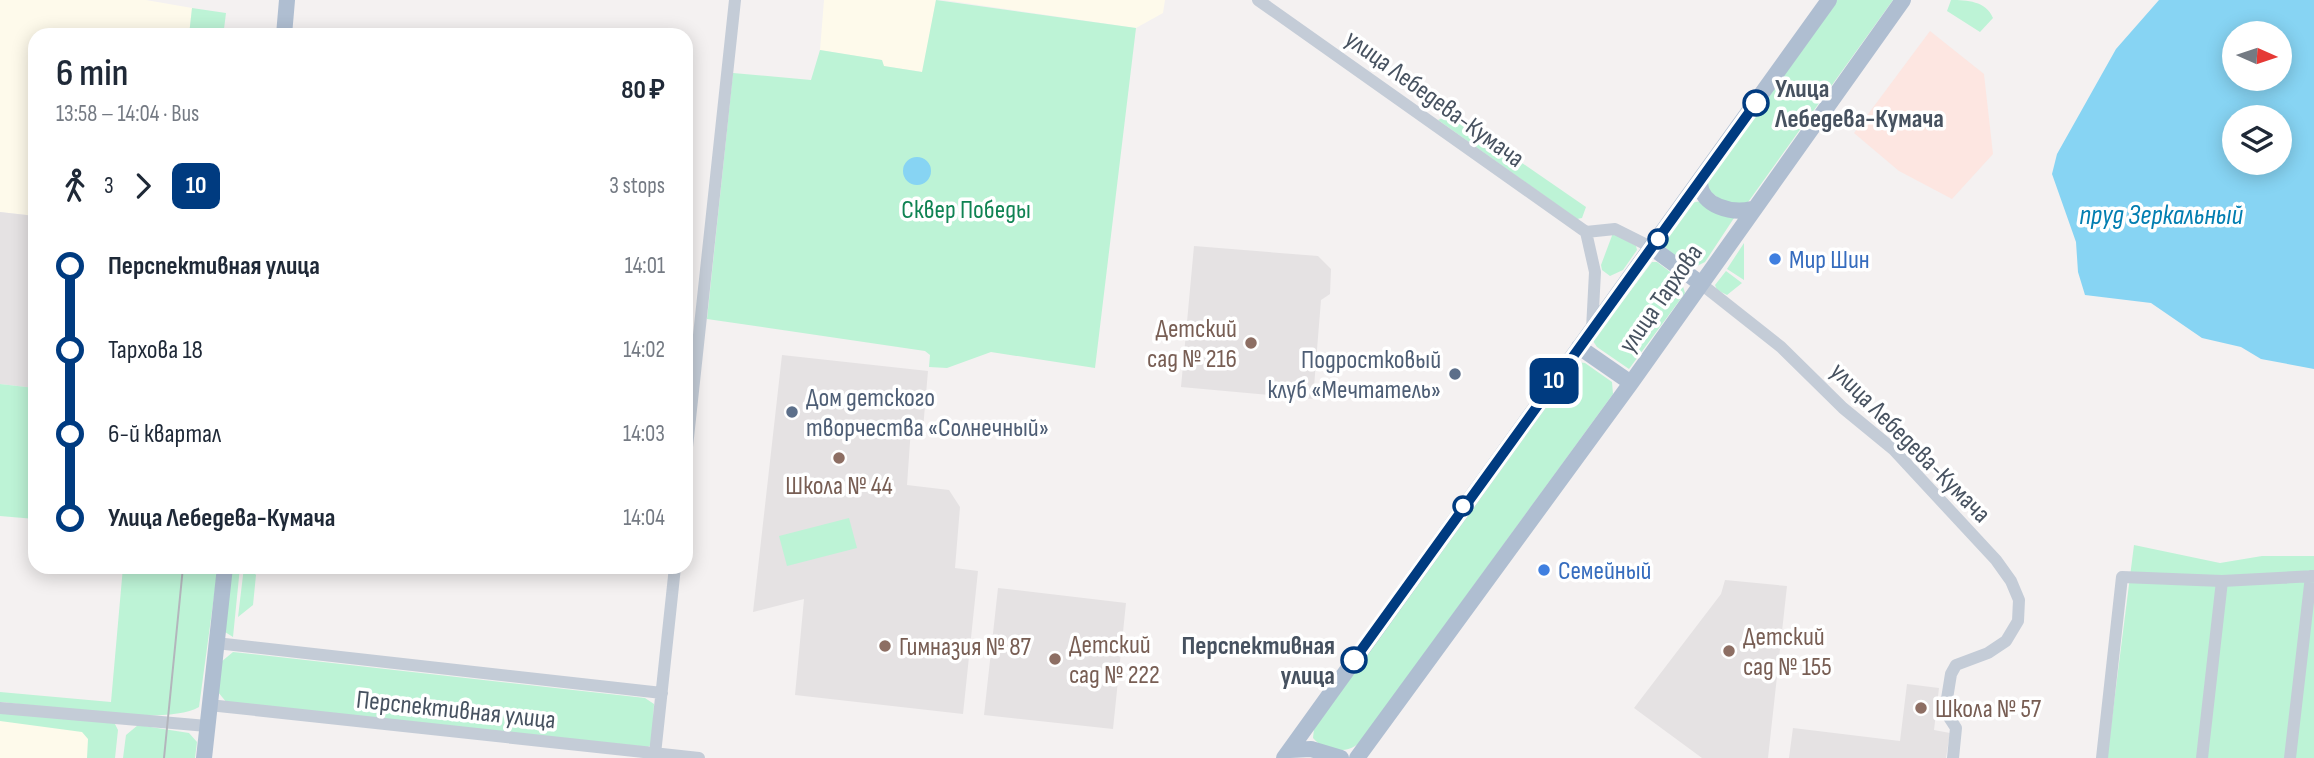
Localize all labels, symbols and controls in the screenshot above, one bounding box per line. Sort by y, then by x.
north arrow [2222,21,2292,91]
map controls [2222,21,2292,175]
street label: улица Лебедева-Кумача [1338,24,1530,175]
text: 6 min [56,51,128,96]
place label: Улица Лебедева-Кумача [1774,74,1944,135]
text: 80 ₽ [621,75,665,106]
marker: Улица Лебедева-Кумача [1743,90,1769,116]
text: 13:58 – 14:04 · Bus [56,100,199,128]
button: layers [2222,105,2292,175]
icon: walk [56,167,94,205]
icon: forward [124,167,162,205]
text: 10 [186,171,206,200]
text: 3 [104,172,114,200]
text: 3 stops [609,172,665,200]
park label: Сквер Победы [901,195,1031,226]
water label: пруд Зеркальный [2079,199,2243,232]
unlabelled marker [1648,229,1668,249]
street label: улица Тархова [1613,239,1710,359]
place label: Мир Шин [1789,245,1870,276]
text: Перспективная улица [108,251,320,282]
marker: Мир Шин [1767,251,1783,267]
text: 14:01 [625,252,665,280]
place label: Детский сад № 216 [1147,314,1237,375]
text: Тархова 18 [108,335,203,366]
marker: Детский сад № 216 [1243,335,1259,351]
text: 14:02 [623,336,665,364]
place label: Подростковый клуб «Мечтатель» [1267,345,1441,406]
street label: улица Лебедева-Кумача [1823,356,1997,530]
line badge: 10 [1522,358,1586,404]
marker: Подростковый клуб «Мечтатель» [1447,366,1463,382]
text: 10 [1544,366,1564,395]
place label: Дом детского творчества «Солнечный» [806,383,1049,444]
marker: Дом детского творчества «Солнечный» [784,404,800,420]
text: 6-й квартал [108,419,221,450]
text: 14:03 [623,420,665,448]
marker: Школа № 44 [831,450,847,466]
place label: Школа № 44 [785,471,893,502]
unlabelled marker [1453,496,1473,516]
text: Улица Лебедева-Кумача [108,503,335,534]
text: 14:04 [623,504,665,532]
place label: Семейный [1558,556,1651,587]
marker: Семейный [1536,562,1552,578]
place label: Детский сад № 155 [1743,622,1832,683]
place label: Детский сад № 222 [1069,630,1160,691]
place label: Перспективная улица [1182,631,1335,692]
place label: Гимназия № 87 [899,632,1031,663]
marker: Гимназия № 87 [877,638,893,654]
marker: Детский сад № 155 [1721,643,1737,659]
marker: Перспективная улица [1341,647,1367,673]
marker: Детский сад № 222 [1047,651,1063,667]
street label: Перспективная улица [355,685,557,736]
place label: Школа № 57 [1935,694,2042,725]
marker: Школа № 57 [1913,700,1929,716]

